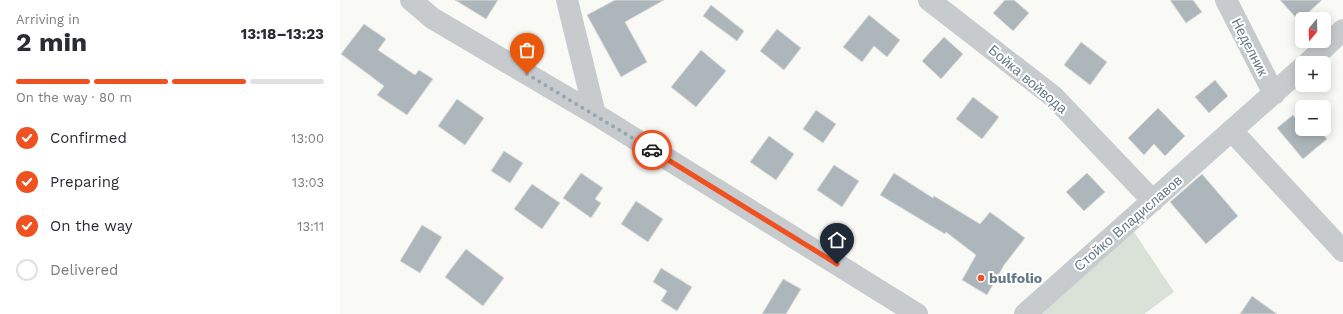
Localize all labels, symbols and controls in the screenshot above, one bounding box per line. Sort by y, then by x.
text: Arriving in [16,12,80,27]
north arrow [1295,12,1331,48]
map controls [1295,12,1331,136]
street label: Неделник [1229,15,1272,79]
text: 13:18–13:23 [241,25,324,43]
text: 2 min [16,27,87,57]
pin [510,33,544,74]
icon: bag [516,39,538,61]
street label: Бойка войвода [986,42,1071,117]
button: + [1295,56,1331,92]
text: On the way · 80 m [16,90,132,105]
button: − [1295,100,1331,136]
icon: check [16,127,38,149]
text: Confirmed [50,129,127,147]
courier [632,130,672,170]
text: 13:00 [291,131,324,146]
icon: car [641,139,663,161]
icon: check [16,171,38,193]
street label: Стойко Владиславов [1071,172,1185,274]
text: Preparing [50,173,119,191]
text: 13:03 [292,175,324,190]
icon: check [16,215,38,237]
text: On the way [50,217,132,235]
text: 13:11 [297,219,324,234]
pin [820,223,854,264]
icon: home [826,229,848,251]
text: Delivered [50,261,118,279]
place label: bulfolio [989,270,1042,286]
marker: bulfolio [976,273,986,283]

